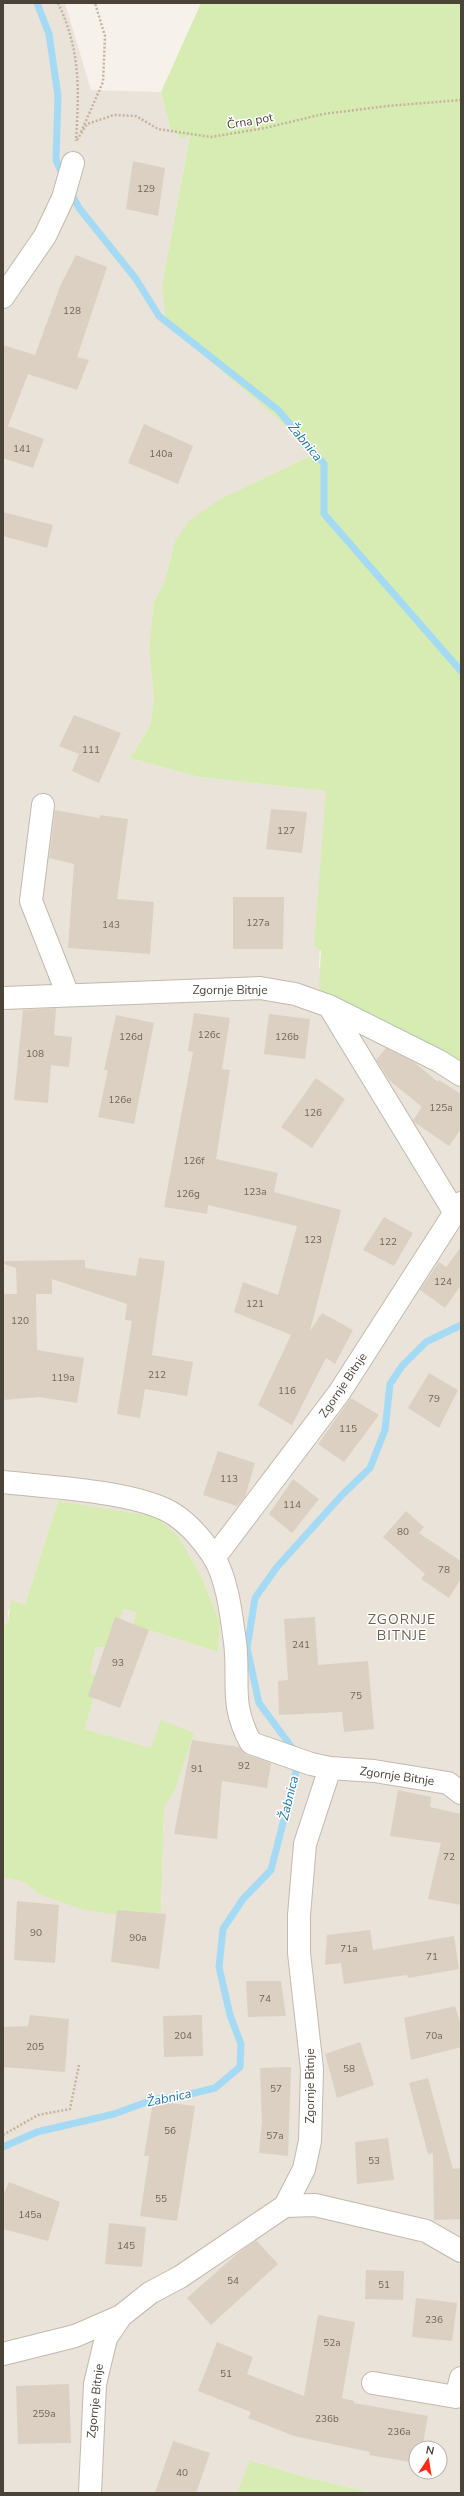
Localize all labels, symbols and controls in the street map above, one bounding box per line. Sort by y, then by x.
street label: Črna pot [226,109,275,133]
house number: 129 [137,182,155,196]
house number: 128 [63,304,81,318]
water label: Žabnica [284,418,327,465]
house number: 141 [13,442,31,456]
house number: 140a [149,447,173,461]
house number: 111 [82,743,100,757]
house number: 127 [277,824,295,838]
house number: 127a [246,916,270,930]
house number: 143 [102,918,120,932]
street label: Zgornje Bitnje [192,982,268,998]
house number: 126c [198,1028,221,1042]
house number: 126d [119,1030,143,1044]
house number: 126b [275,1030,299,1044]
house number: 108 [26,1047,44,1061]
house number: 126e [108,1093,132,1107]
house number: 125a [429,1101,453,1115]
house number: 126 [304,1106,322,1120]
house number: 126f [183,1154,205,1168]
house number: 123a [243,1185,267,1199]
house number: 126g [176,1187,200,1201]
house number: 123 [304,1233,322,1247]
house number: 122 [379,1235,397,1249]
house number: 124 [434,1275,452,1289]
house number: 121 [246,1297,264,1311]
house number: 120 [11,1314,29,1328]
street label: Zgornje Bitnje [315,1349,371,1421]
house number: 212 [148,1368,166,1382]
house number: 119a [51,1371,75,1385]
house number: 116 [278,1384,296,1398]
house number: 79 [428,1392,440,1406]
house number: 115 [339,1422,357,1436]
house number: 113 [220,1472,238,1486]
house number: 114 [283,1498,301,1512]
house number: 80 [397,1525,409,1539]
house number: 78 [438,1563,450,1577]
district label: ZGORNJE BITNJE [368,1610,436,1645]
house number: 241 [292,1638,310,1652]
house number: 93 [112,1656,124,1670]
house number: 75 [350,1689,362,1703]
house number: 92 [238,1759,250,1773]
house number: 91 [191,1762,203,1776]
street label: Zgornje Bitnje [359,1763,435,1789]
water label: Žabnica [274,1774,303,1822]
house number: 72 [443,1850,455,1864]
house number: 90 [30,1926,42,1940]
house number: 90a [129,1931,147,1945]
house number: 71a [340,1942,358,1956]
house number: 71 [426,1950,438,1964]
house number: 74 [259,1992,271,2006]
house number: 204 [174,2029,192,2043]
house number: 70a [425,2029,443,2043]
house number: 205 [26,2040,44,2054]
street label: Zgornje Bitnje [302,2048,318,2124]
house number: 58 [343,2062,355,2076]
house number: 57 [270,2082,282,2096]
water label: Žabnica [145,2083,193,2112]
house number: 56 [164,2124,176,2138]
house number: 57a [266,2129,284,2143]
house number: 53 [368,2154,380,2168]
house number: 55 [155,2192,167,2206]
house number: 145a [18,2208,42,2222]
house number: 145 [117,2239,135,2253]
house number: 54 [227,2274,239,2288]
house number: 51 [378,2278,390,2292]
house number: 236 [425,2313,443,2327]
house number: 52a [323,2336,341,2350]
street label: Zgornje Bitnje [83,2363,107,2439]
house number: 51 [220,2367,232,2381]
house number: 259a [32,2407,56,2421]
house number: 236b [315,2412,339,2426]
house number: 236a [387,2425,411,2439]
north arrow [408,2440,448,2480]
text: N [424,2443,436,2459]
house number: 40 [176,2466,188,2480]

